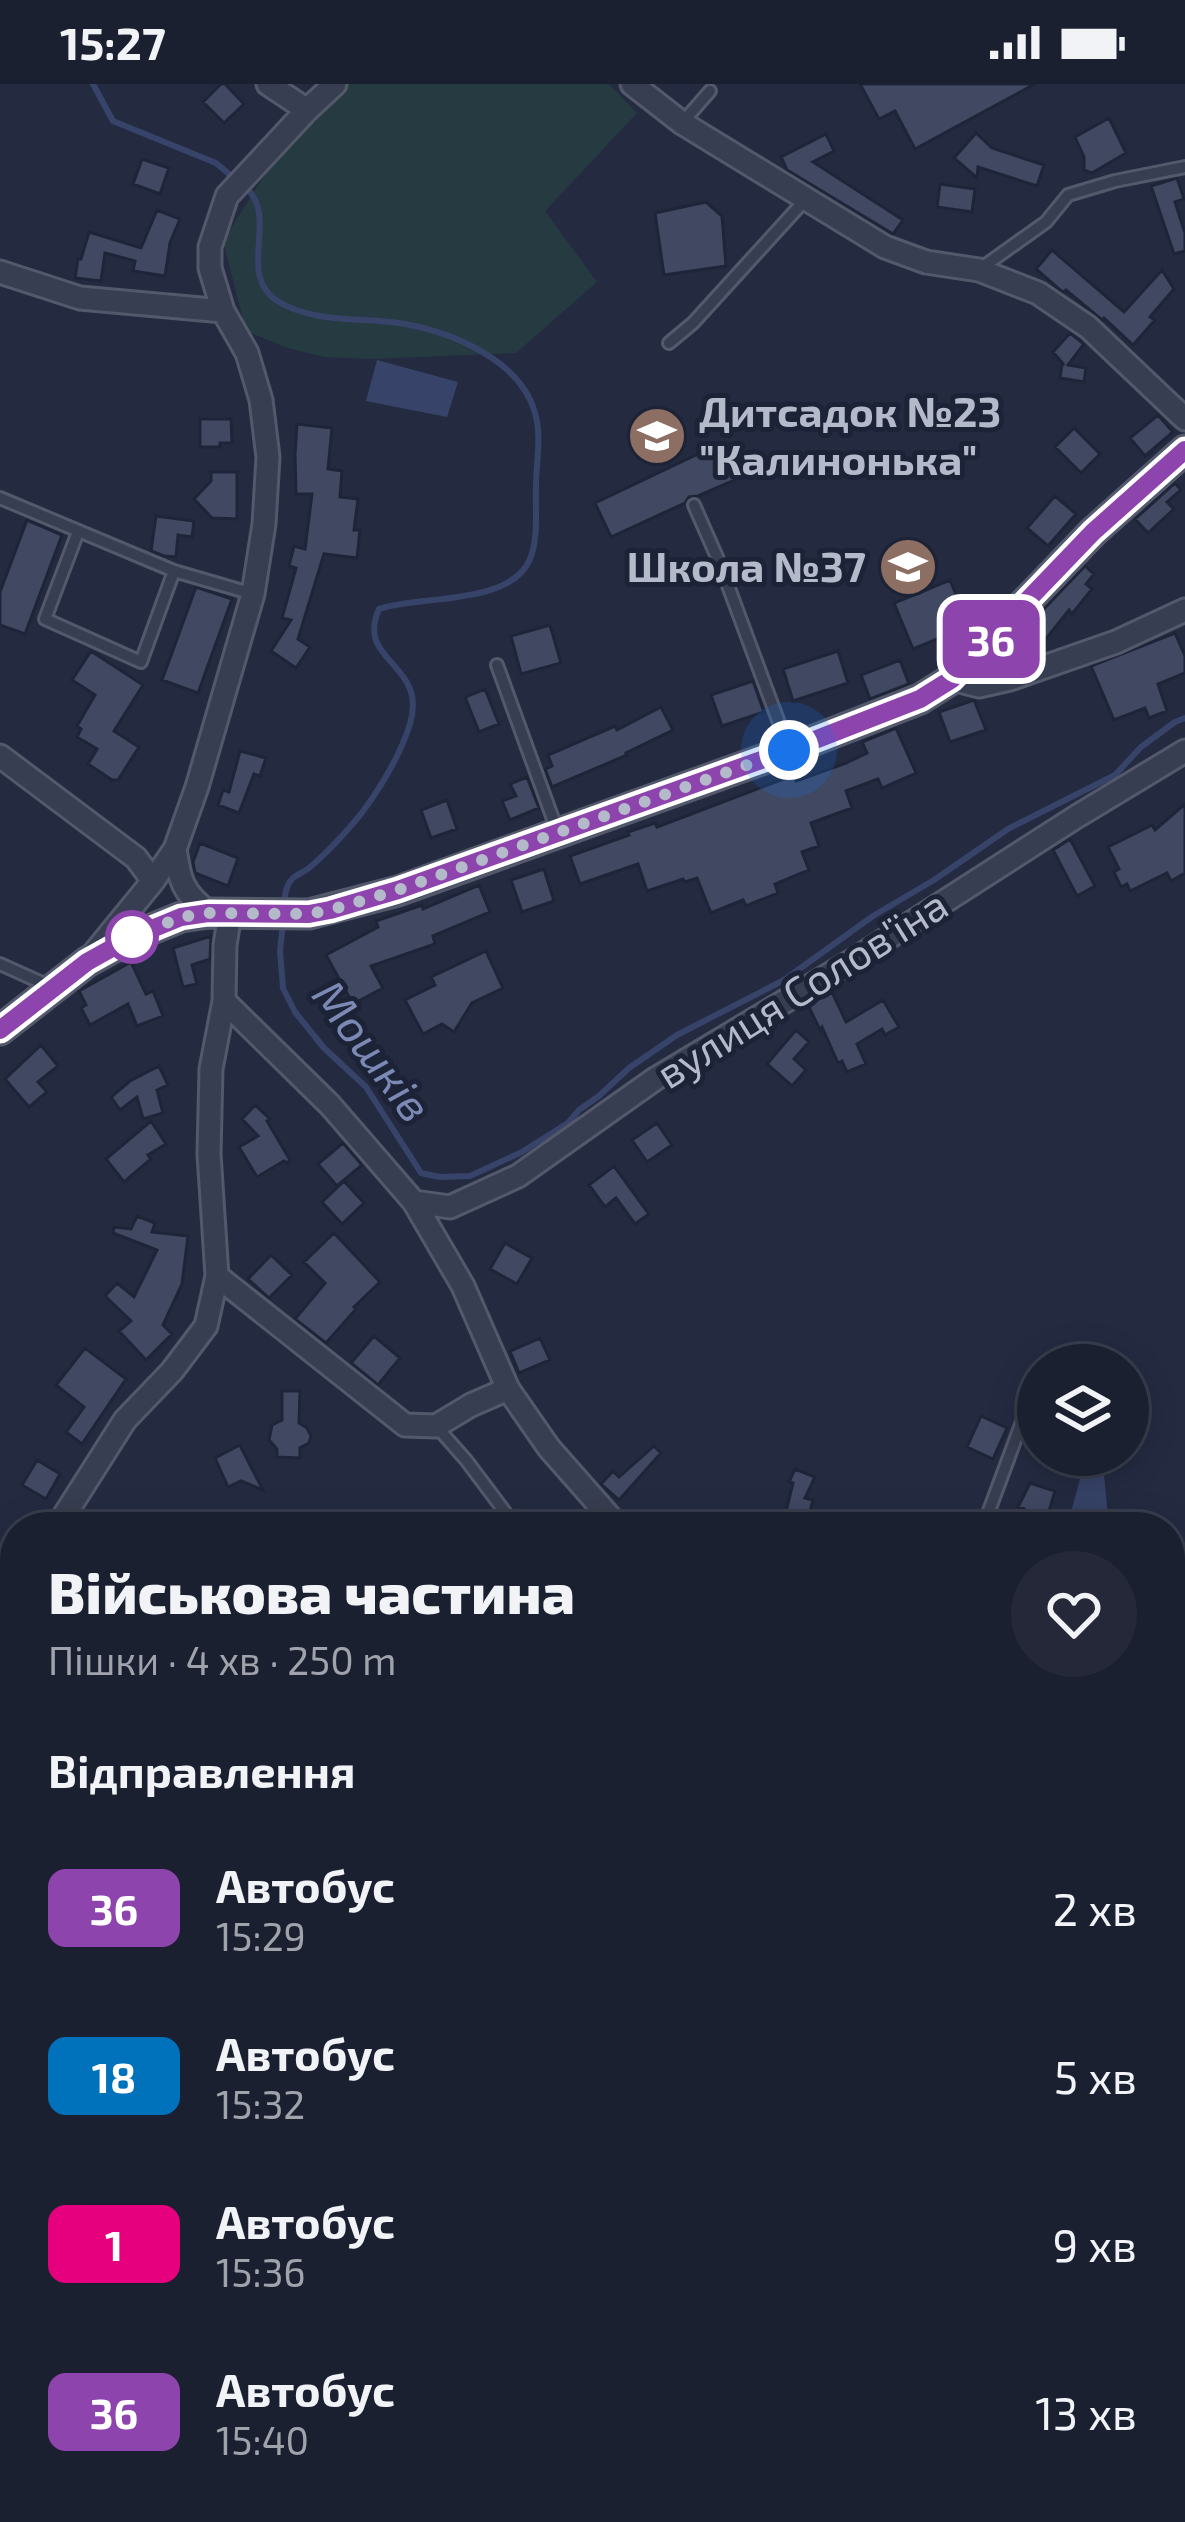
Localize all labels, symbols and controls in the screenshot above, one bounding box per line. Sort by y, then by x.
text: 15:27 [60,15,166,69]
place label: Дитсадок №23 "Калинонька" [699,385,1001,483]
school or university icon: Дитсадок №23 "Калинонька" [626,405,688,467]
school or university icon: Школа №37 [877,536,939,598]
place label: Школа №37 [626,540,866,590]
line badge: 36 [937,600,1045,678]
text: 36 [967,614,1015,664]
your location [759,720,819,780]
street label: вулиця Солов'їна [646,878,956,1098]
unlabelled marker [107,912,157,962]
water label: Мошків [303,968,444,1131]
map controls [1017,1344,1149,1476]
button: layers [1017,1344,1149,1476]
button: heart [1011,1551,1137,1677]
text: Військова частина [48,1557,575,1625]
text: Пішки · 4 хв · 250 m [48,1636,397,1683]
text: Відправлення [48,1743,355,1797]
text: Автобус [216,1858,395,1912]
text: 2 хв [1053,1881,1137,1935]
text: 36 [90,1883,138,1933]
text: 15:29 [216,1912,306,1959]
text: Автобус [216,2026,395,2080]
text: 5 хв [1054,2049,1137,2103]
text: 18 [92,2051,136,2101]
text: 15:32 [216,2080,305,2127]
text: Автобус [216,2194,395,2248]
text: 9 хв [1052,2217,1137,2271]
text: 1 [105,2219,123,2269]
text: 15:36 [216,2248,306,2295]
text: Автобус [216,2362,395,2416]
text: 13 хв [1035,2385,1137,2439]
text: 36 [90,2387,138,2437]
text: 15:40 [216,2416,309,2463]

